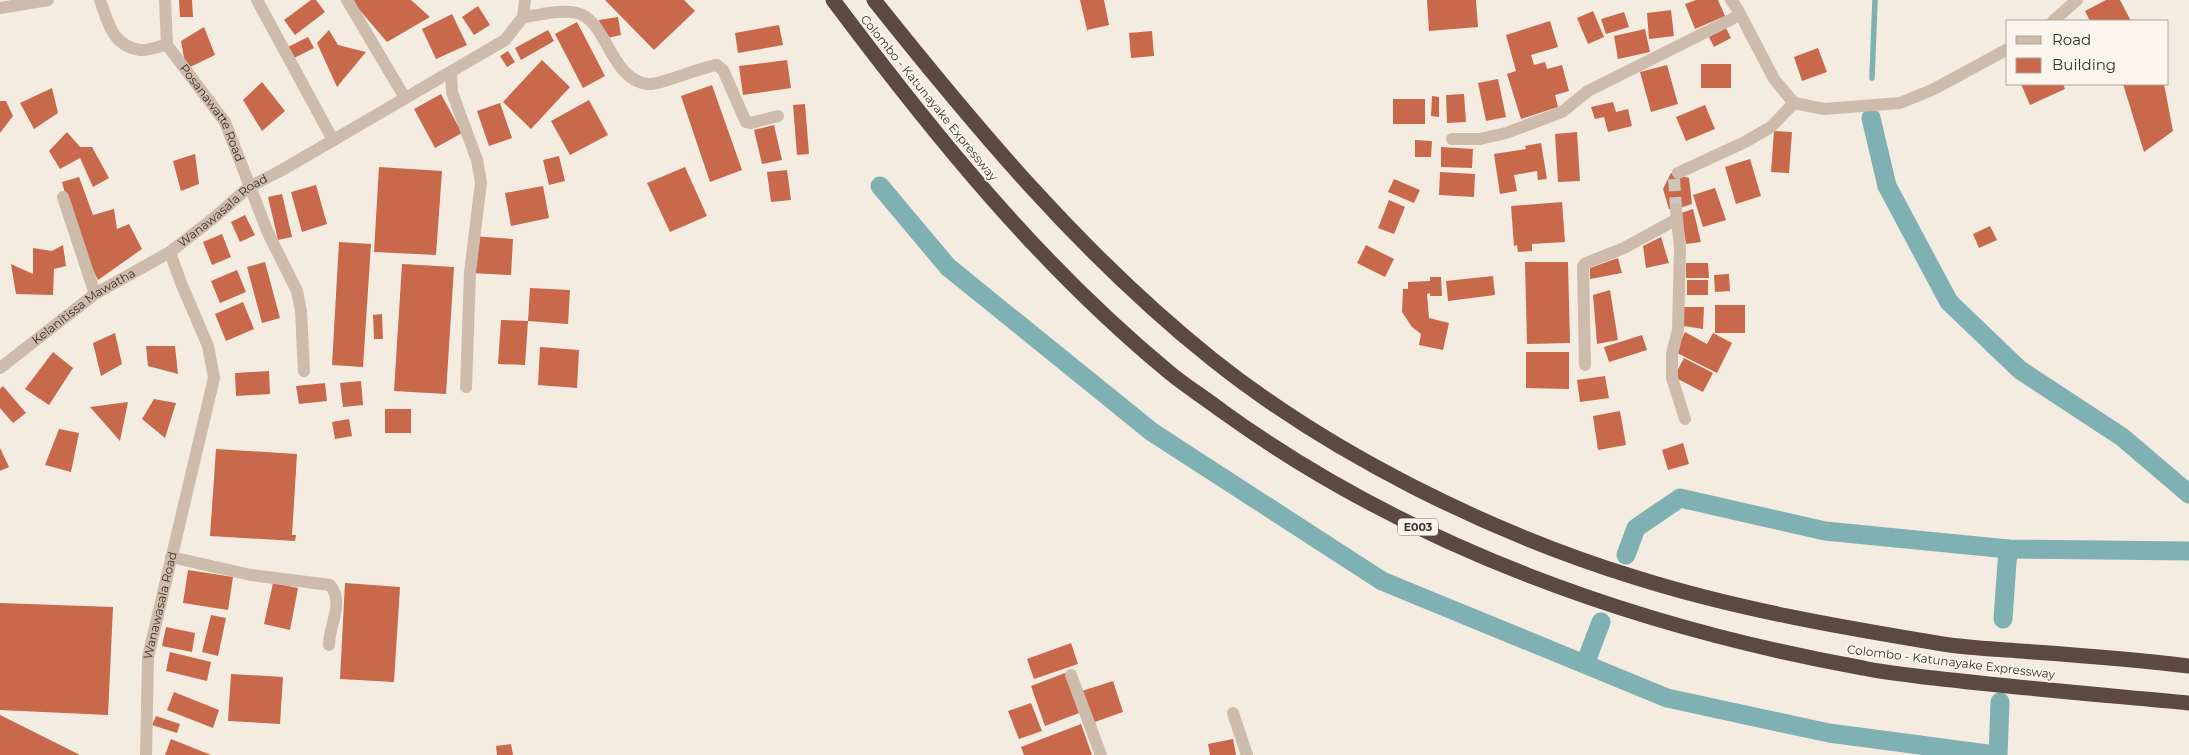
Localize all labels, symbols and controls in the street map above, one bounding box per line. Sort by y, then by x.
street label: Colombo - Katunayake Expressway [858,12,1001,184]
legend [2006,20,2169,85]
text: Road [2052,30,2091,49]
text: Building [2052,55,2116,74]
street label: Posanawatte Road [177,61,248,164]
street label: Wanawasala Road [175,171,270,250]
street label: Kelanitissa Mawatha [29,265,138,347]
road number: E003 [1398,518,1438,536]
street label: Wanawasala Road [140,550,180,661]
street label: Colombo - Katunayake Expressway [1846,641,2056,682]

